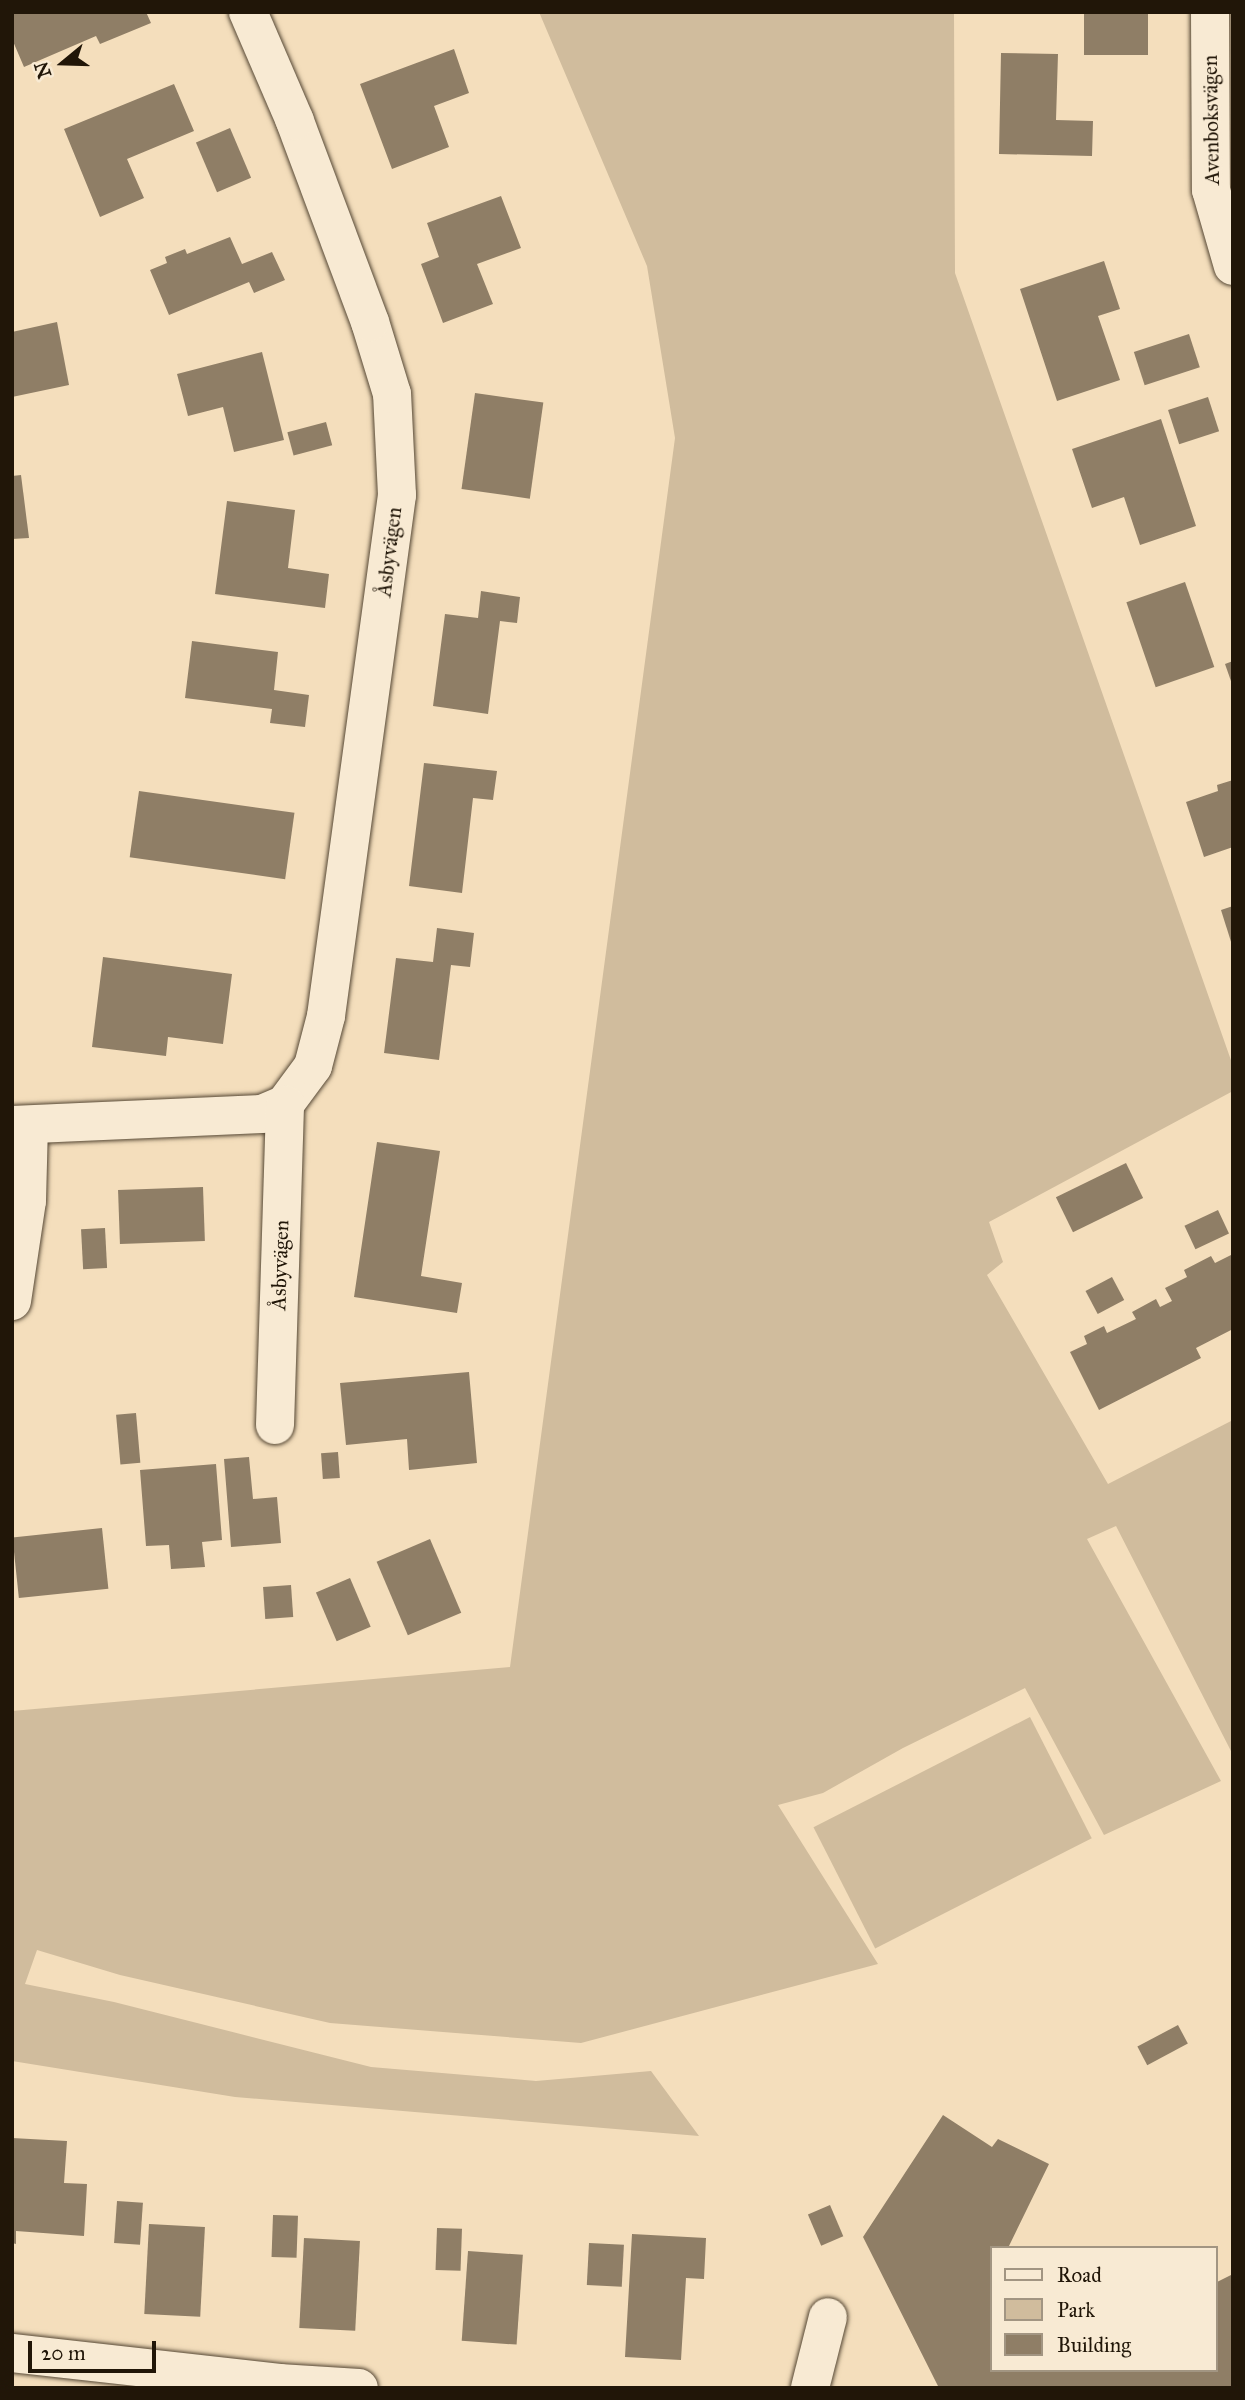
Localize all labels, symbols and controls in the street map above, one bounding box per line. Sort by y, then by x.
north arrow [28,28,98,98]
street label: Avenboksvägen [1197,55,1225,185]
text: N [29,59,56,81]
street label: Åsbyvägen [371,506,407,598]
street label: Åsbyvägen [266,1219,294,1311]
legend [990,2246,1217,2372]
text: Road [1057,2262,1102,2288]
text: Park [1057,2297,1095,2323]
scale bar [32,2326,159,2370]
text: Building [1057,2332,1131,2358]
text: 20 m [41,2340,86,2366]

